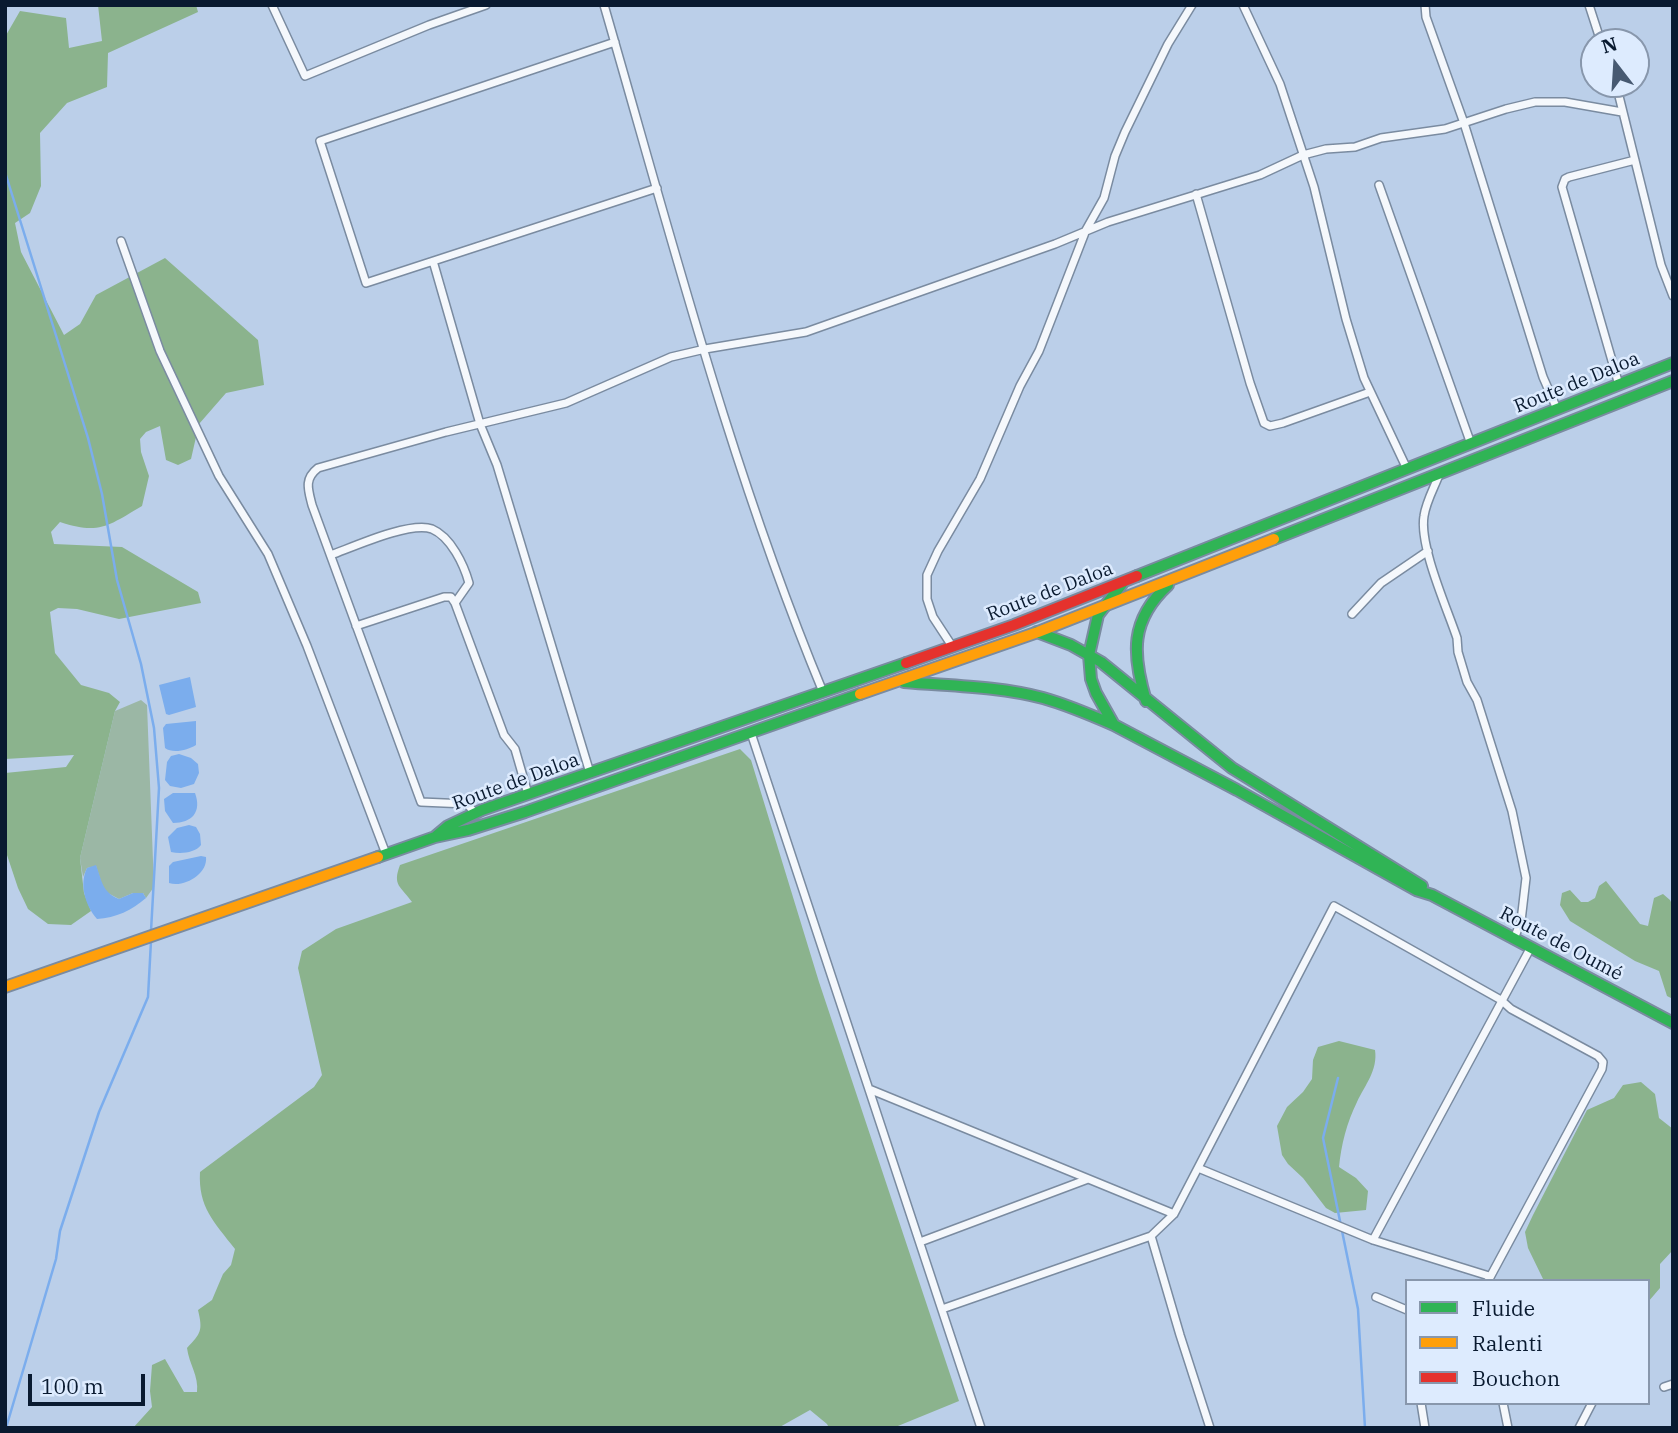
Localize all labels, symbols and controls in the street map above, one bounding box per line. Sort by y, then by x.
north arrow [1580,28,1650,98]
text: N [1599,31,1620,59]
street label: Route de Daloa [1511,347,1643,419]
street label: Route de Daloa [984,557,1116,627]
street label: Route de Daloa [450,749,582,815]
street label: Route de Oumé [1496,902,1626,986]
legend [1405,1279,1650,1405]
text: Fluide [1472,1294,1535,1322]
text: Ralenti [1472,1329,1543,1357]
scale bar [32,1360,149,1404]
text: Bouchon [1472,1364,1560,1392]
text: 100 m [41,1372,104,1400]

